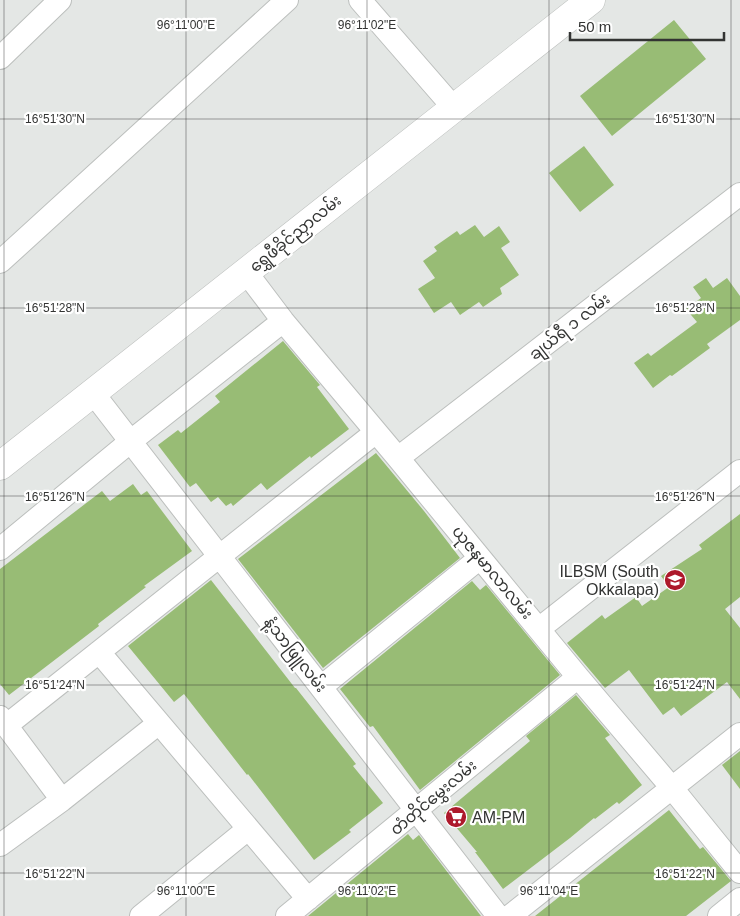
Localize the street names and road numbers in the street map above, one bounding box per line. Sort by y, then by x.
street label: ရွှေဖီခိုင်ညှာလမ်း [244,189,348,280]
street label: ချယ်ရီ ၁ လမ်း [524,287,616,367]
street label: ယုဇနမာလာလမ်း [444,521,539,626]
street label: နံ့သာဖြူလမ်း [257,612,333,698]
street label: တံတိုင်မွှေးလမ်း [385,754,484,843]

